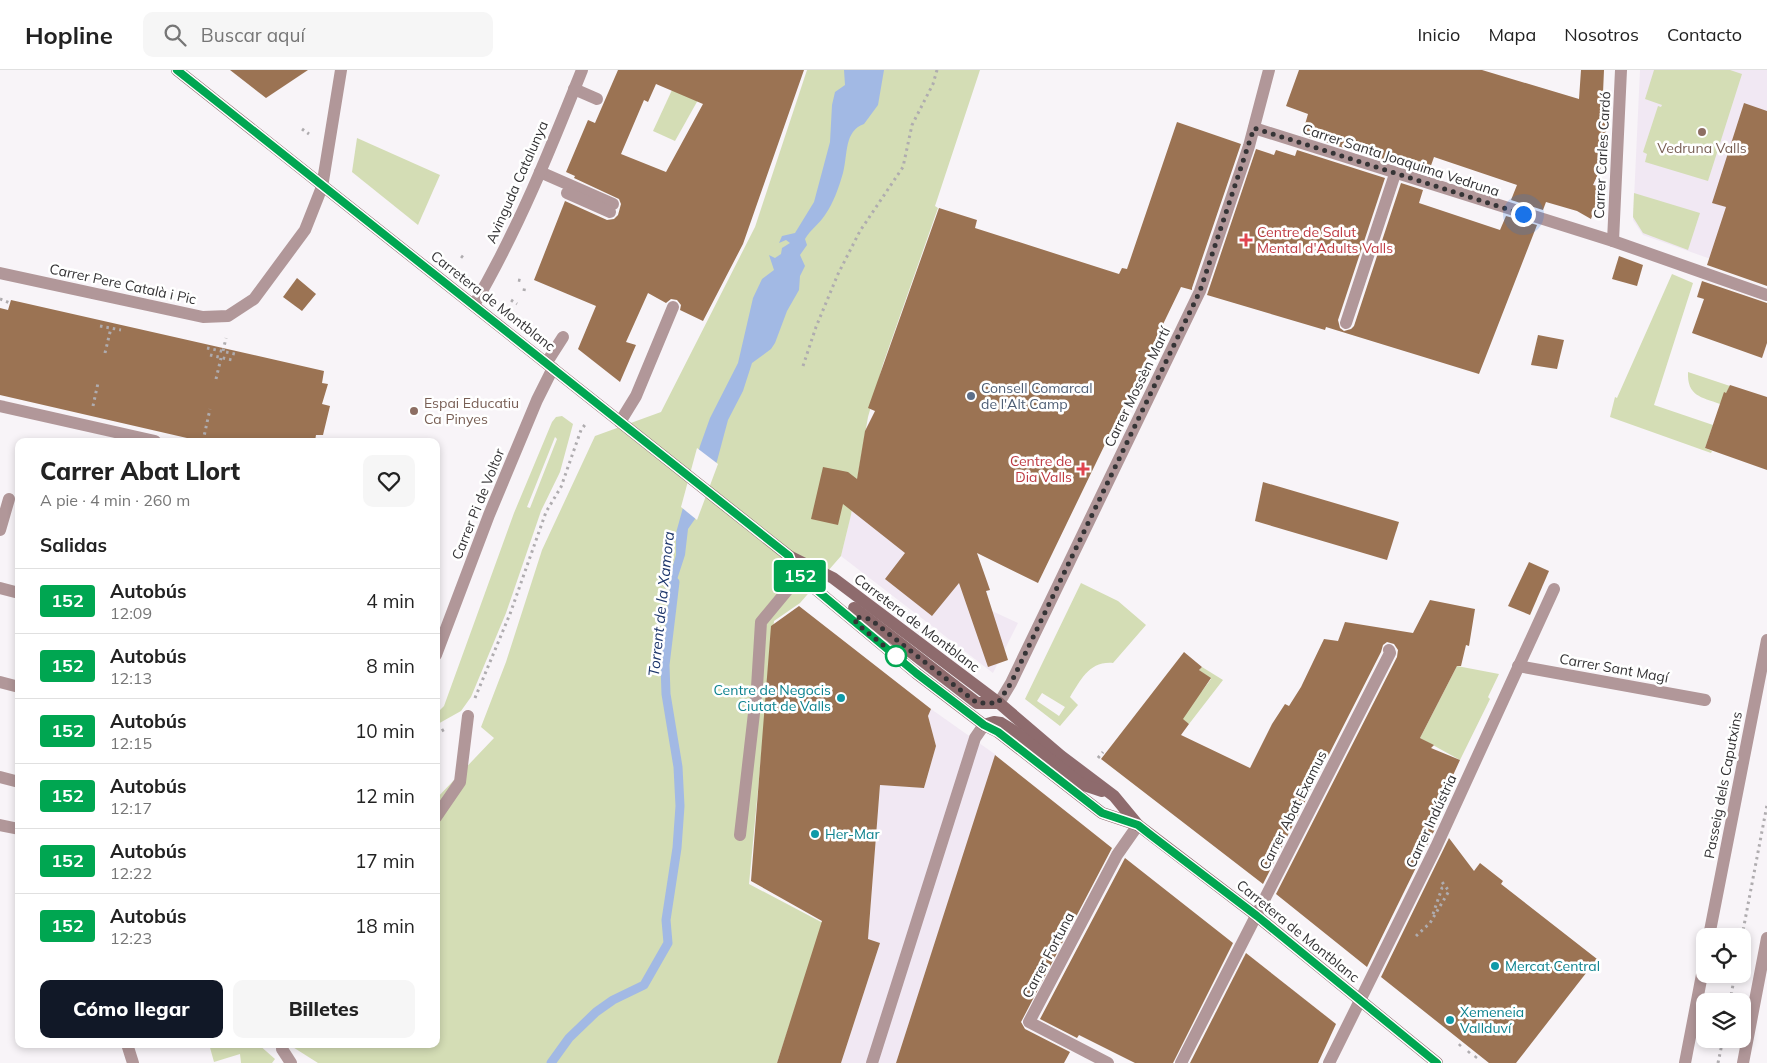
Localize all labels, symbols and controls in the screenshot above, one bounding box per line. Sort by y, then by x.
search box [143,12,493,57]
text: Hopline [25,20,113,50]
icon: search [161,21,189,49]
text: Buscar aquí [201,23,305,47]
text: Inicio [1417,23,1460,46]
text: Mapa [1488,23,1536,46]
text: Nosotros [1564,23,1639,46]
text: Contacto [1667,23,1742,46]
street label: Carrer Carles Cardó [1590,91,1614,219]
street label: Avinguda Catalunya [482,118,552,246]
street label: Carrer Santa Joaquima Vedruna [1300,120,1502,200]
marker: Vedruna Valls [1696,126,1708,138]
place label: Vedruna Valls [1657,139,1747,157]
your location [1511,202,1536,227]
place label: Centre de Salut Mental d'Adults Valls [1257,223,1393,257]
marker: Centre de Salut Mental d'Adults Valls [1239,233,1253,247]
street label: Carretera de Montblanc [427,247,559,355]
street label: Carrer Pere Català i Pic [48,260,198,308]
street label: Carrer Mossèn Martí [1100,323,1174,450]
place label: Consell Comarcal de l'Alt Camp [981,379,1093,413]
marker: Consell Comarcal de l'Alt Camp [965,390,977,402]
place label: Espai Educatiu Ca Pinyes [424,394,519,428]
marker: Espai Educatiu Ca Pinyes [408,405,420,417]
street label: Carrer Pi de Voltor [448,445,509,562]
place label: Centre de Dia Valls [1010,452,1072,486]
button: heart [363,455,415,507]
text: Carrer Abat Llort [40,456,240,486]
marker: Centre de Dia Valls [1076,462,1090,476]
text: A pie · 4 min · 260 m [40,490,190,510]
water label: Torrent de la Xamora [644,530,678,678]
text: Salidas [40,533,107,557]
line badge: 152 [771,560,829,592]
text: 152 [784,564,816,587]
street label: Carretera de Montblanc [850,570,984,676]
text: Autobús [110,579,187,603]
text: 152 [51,589,84,612]
text: 4 min [366,589,415,613]
text: 12:09 [110,603,152,623]
text: Autobús [110,644,187,668]
unlabelled marker [885,645,907,667]
street label: Carrer Sant Magí [1558,650,1670,687]
text: 152 [51,654,84,677]
text: 8 min [366,654,415,678]
text: 12:13 [110,668,152,688]
place label: Centre de Negocis Ciutat de Valls [714,681,831,715]
marker: Centre de Negocis Ciutat de Valls [835,692,847,704]
text: Autobús [110,709,187,733]
street label: Passeig dels Caputxins [1700,710,1746,860]
text: 152 [51,719,84,742]
text: 10 min [355,719,415,743]
text: 12:15 [110,733,152,753]
street label: Carrer Abat Examus [1255,747,1331,873]
street label: Carrer Indústria [1401,771,1461,871]
text: Autobús [110,774,187,798]
text: 152 [51,784,84,807]
text: 12 min [355,784,415,808]
text: 12:17 [110,798,152,818]
place label: Her-Mar [825,825,881,843]
marker: Her-Mar [809,828,821,840]
text: Autobús [110,839,187,863]
text: 152 [51,849,84,872]
text: 17 min [355,849,415,873]
text: 12:22 [110,863,152,883]
street label: Carretera de Montblanc [1233,876,1363,986]
text: Autobús [110,904,187,928]
street label: Carrer Fortuna [1018,909,1078,1001]
text: 152 [51,914,84,937]
text: 18 min [355,914,415,938]
text: 12:23 [110,928,152,948]
map controls [1696,928,1751,1048]
button: locate [1696,928,1751,983]
place label: Mercat Central [1505,957,1600,975]
marker: Mercat Central [1489,960,1501,972]
button: Cómo llegar [40,980,223,1038]
button: Billetes [233,980,415,1038]
button: layers [1696,993,1751,1048]
place label: Xemeneia Vallduví [1460,1003,1524,1037]
marker: Xemeneia Vallduví [1444,1014,1456,1026]

